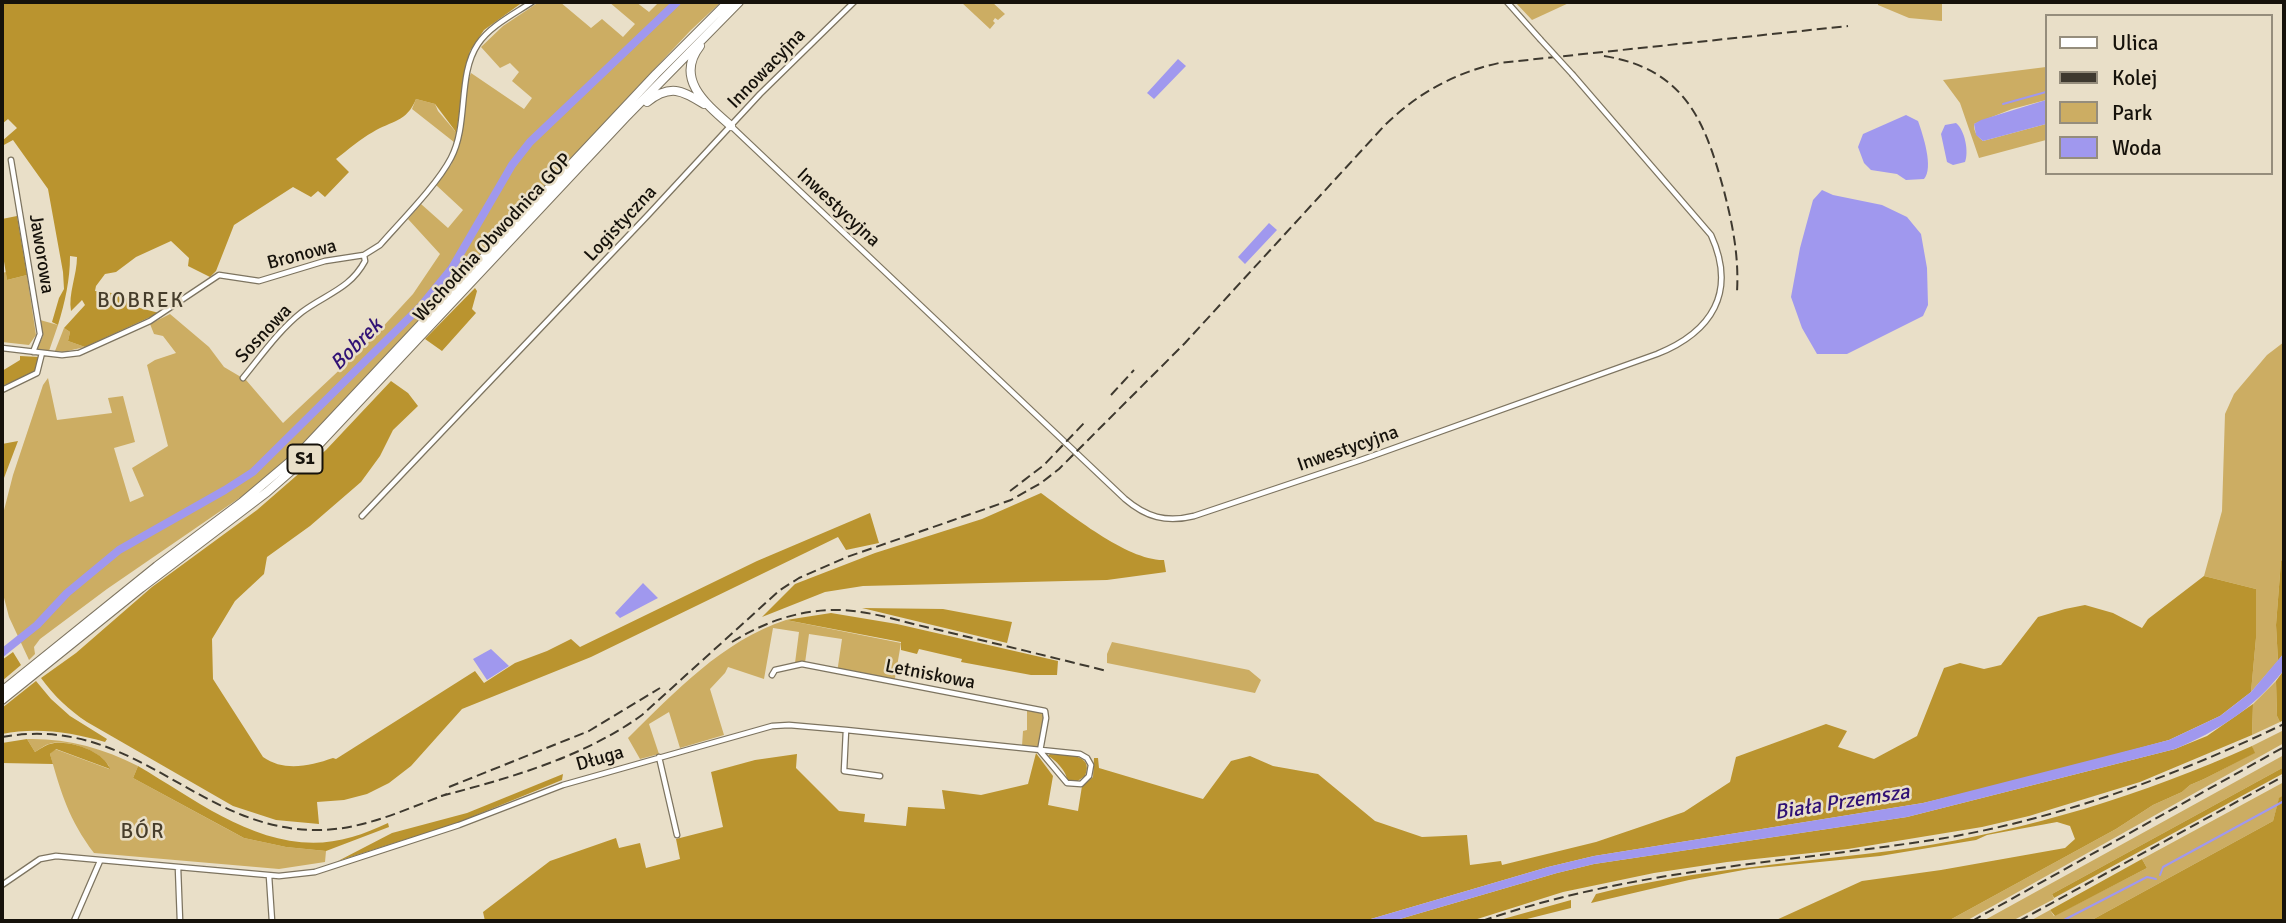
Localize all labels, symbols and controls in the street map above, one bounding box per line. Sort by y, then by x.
legend [2044,14,2272,175]
street label: Innowacyjna [723,24,811,114]
text: Ulica [2112,30,2158,56]
text: Kolej [2112,65,2157,91]
text: Park [2112,100,2152,126]
text: Woda [2112,135,2162,161]
street label: Wschodnia Obwodnica GOP [409,149,577,327]
street label: Inwestycyjna [792,164,884,252]
street label: Logistyczna [580,181,662,267]
street label: Jaworowa [23,213,59,295]
street label: Bronowa [265,235,339,275]
district label: BOBREK [98,288,184,314]
street label: Sosnowa [231,300,297,368]
water label: Bobrek [326,314,388,376]
street label: Inwestycyjna [1294,421,1402,477]
road number: S1 [288,444,322,474]
street label: Letniskowa [883,655,977,695]
street label: Długa [573,741,627,777]
water label: Biała Przemsza [1773,780,1911,826]
district label: BÓR [121,819,165,845]

